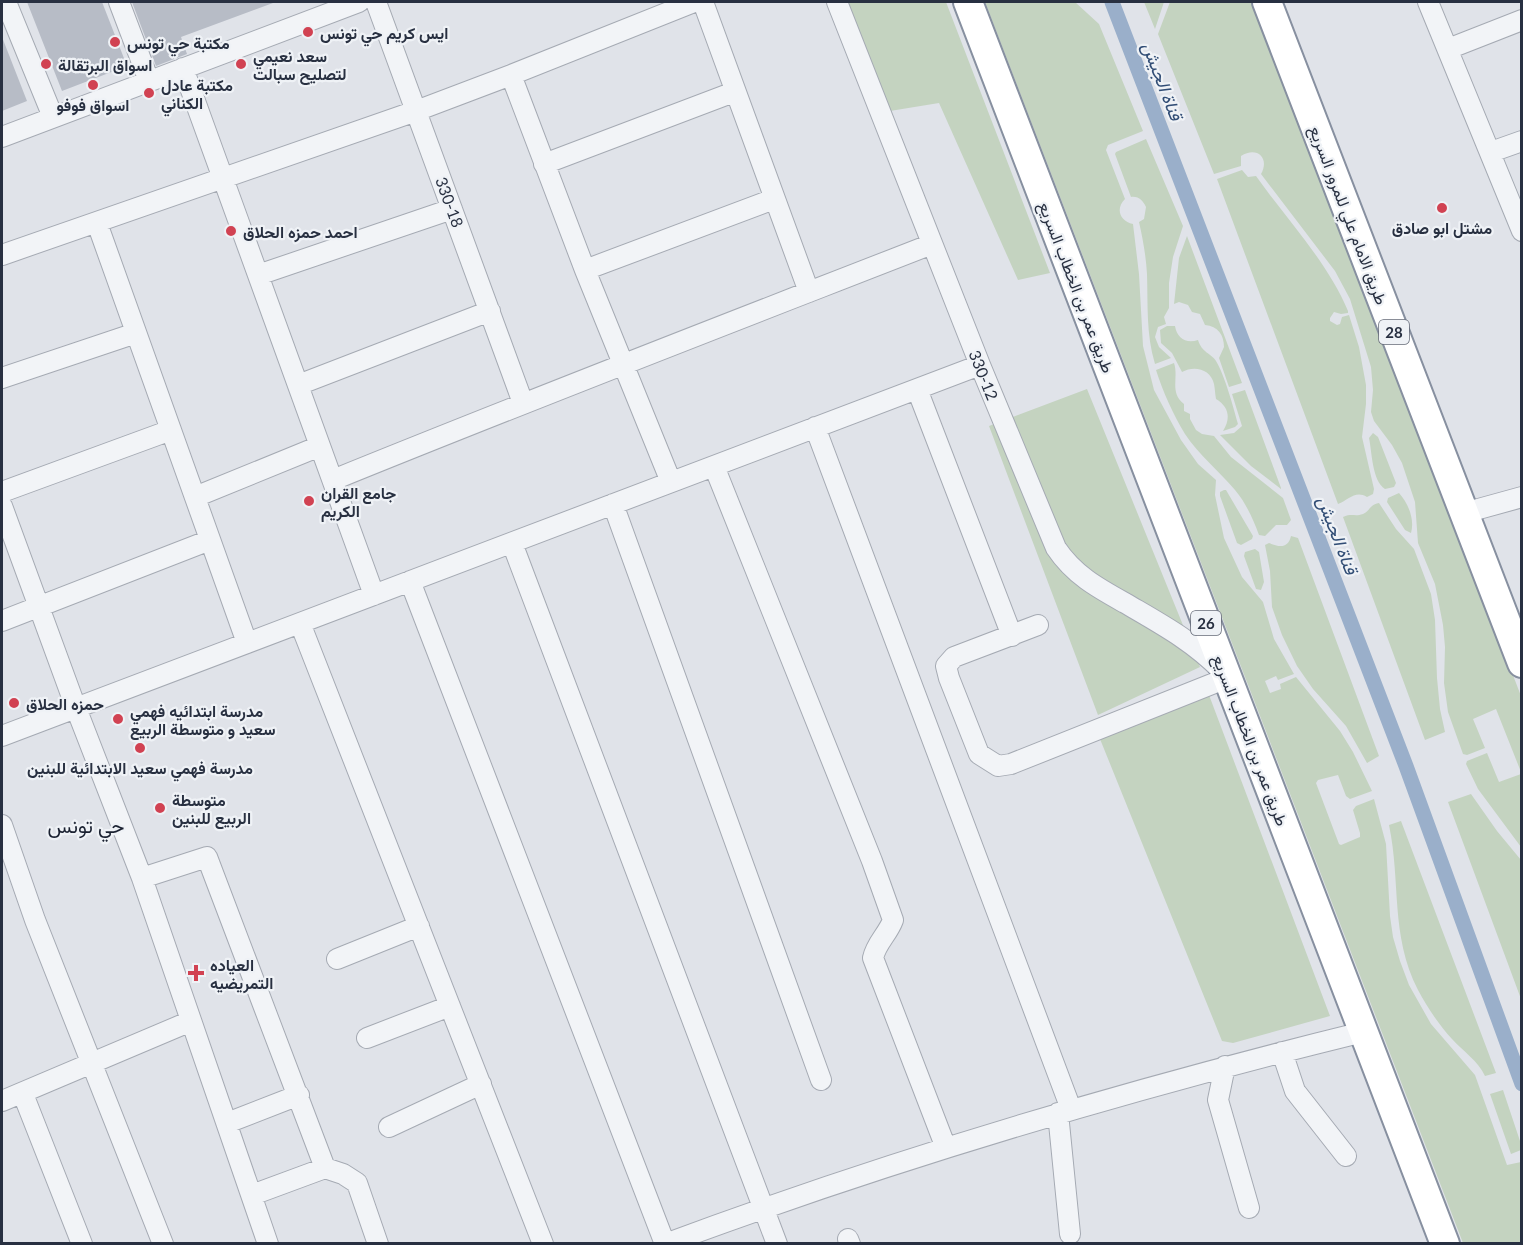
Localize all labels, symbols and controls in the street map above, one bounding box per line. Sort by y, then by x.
place label: ايس كريم حي تونس [320,23,448,47]
marker: ايس كريم حي تونس [301,25,315,39]
place label: مكتبة حي تونس [127,33,230,57]
marker: مكتبة حي تونس [108,35,122,49]
water label: قناة الجيش [1137,39,1189,125]
place label: سعد نعيمي لتصليح سبالت [253,46,347,86]
place label: اسواق البرتقالة [58,55,152,76]
marker: اسواق البرتقالة [39,57,53,71]
marker: سعد نعيمي لتصليح سبالت [234,57,248,71]
place label: مكتبة عادل الكناني [161,75,233,117]
marker: اسواق فوفو [86,78,100,92]
marker: مكتبة عادل الكناني [142,86,156,100]
place label: اسواق فوفو [57,95,129,116]
street label: طريق الامام علي للمرور السريع [1301,123,1392,309]
street label: 330-18 [432,174,468,230]
street label: طريق عمر بن الخطاب السريع [1033,199,1118,376]
marker: مشتل ابو صادق [1435,201,1449,215]
place label: مشتل ابو صادق [1392,218,1493,239]
place label: احمد حمزه الحلاق [243,222,358,243]
marker: احمد حمزه الحلاق [224,224,238,238]
road number: 28 [1379,320,1409,344]
street label: 330-12 [965,347,1003,403]
place label: جامع القران الكريم [321,483,396,522]
water label: قناة الجيش [1312,493,1364,579]
marker: جامع القران الكريم [302,494,316,508]
road number: 26 [1191,611,1221,635]
street label: طريق عمر بن الخطاب السريع [1207,652,1292,829]
place label: حمزه الحلاق [26,694,104,715]
marker: حمزه الحلاق [7,696,21,710]
place label: مدرسة ابتدائيه فهمي سعيد و متوسطة الربيع [130,701,276,741]
marker: مدرسة ابتدائيه فهمي سعيد و متوسطة الربيع [111,712,125,726]
marker: مدرسة فهمي سعيد الابتدائية للبنين [133,741,147,755]
place label: مدرسة فهمي سعيد الابتدائية للبنين [27,758,253,782]
place label: متوسطة الربيع للبنين [172,790,251,830]
marker: متوسطة الربيع للبنين [153,801,167,815]
district label: حي تونس [48,813,124,843]
place label: العياده التمريضيه [210,955,273,994]
marker: العياده التمريضيه [187,964,205,982]

